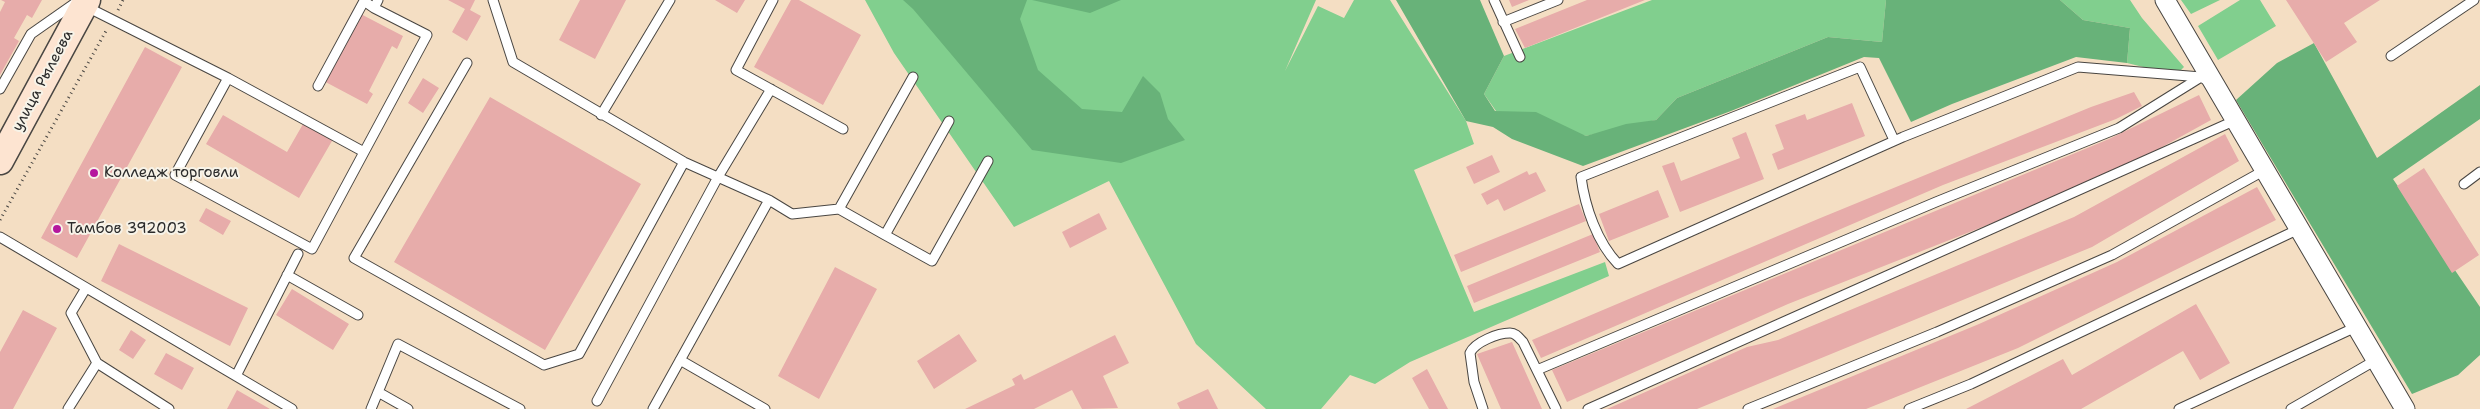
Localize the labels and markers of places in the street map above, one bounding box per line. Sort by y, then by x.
place label: Колледж торговли [104,164,239,182]
marker: Колледж торговли [88,167,100,179]
place label: Тамбов 392003 [67,220,187,238]
marker: Тамбов 392003 [51,223,63,235]

